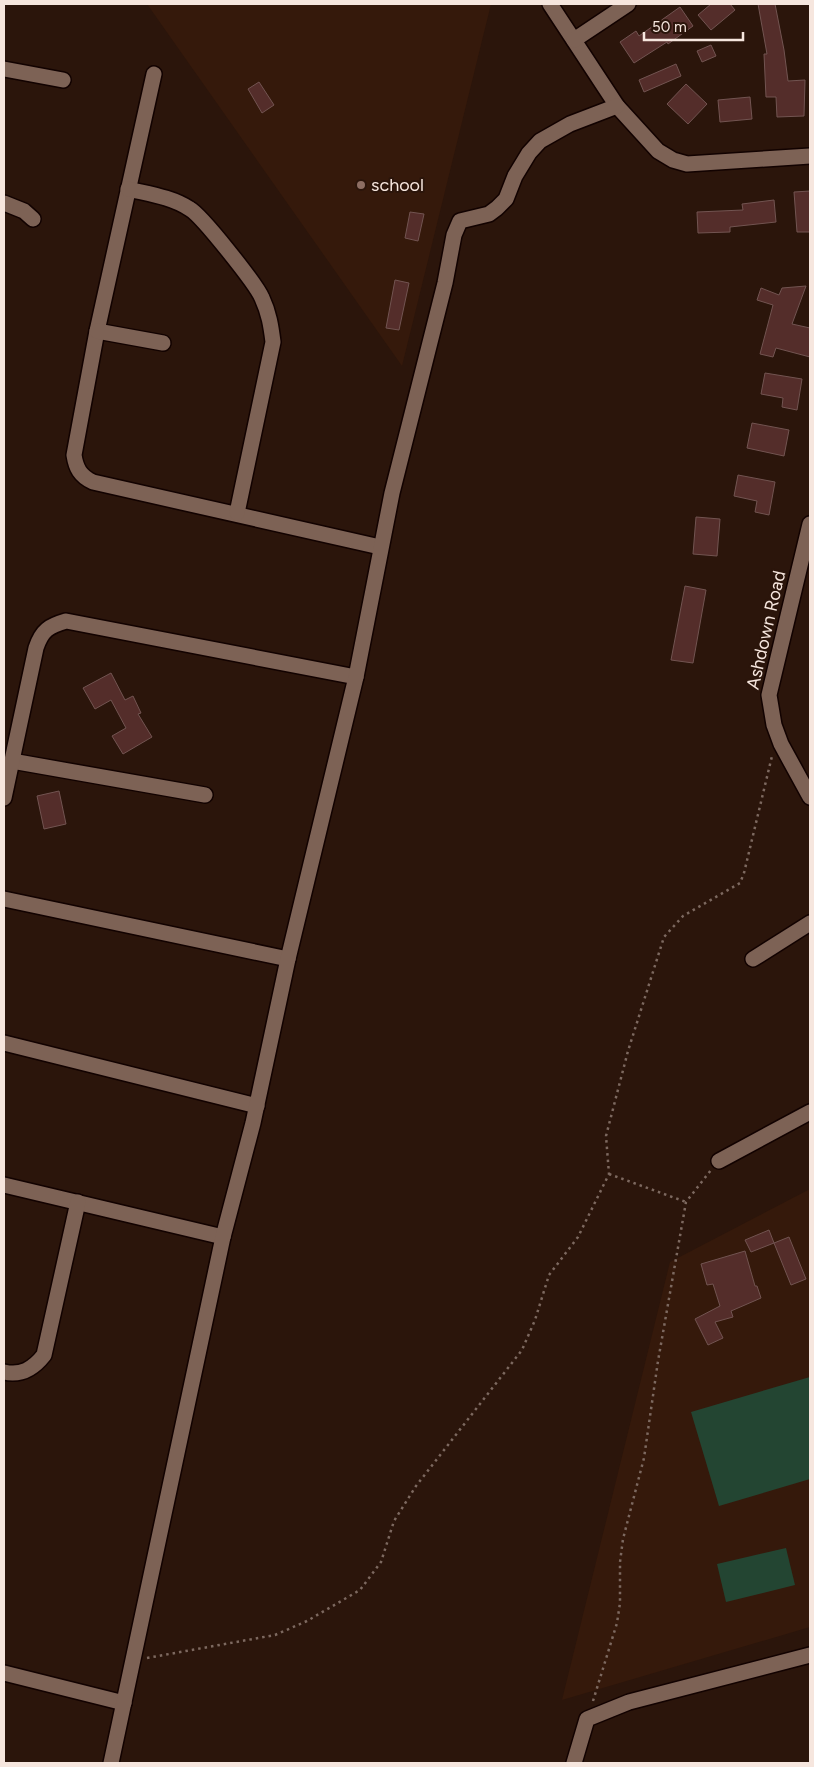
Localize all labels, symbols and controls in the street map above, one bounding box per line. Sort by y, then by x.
scale bar [644,10,743,42]
text: 50 m [652,18,687,36]
place label: school [371,174,424,196]
marker: school [355,179,367,191]
street label: Ashdown Road [742,568,790,692]

